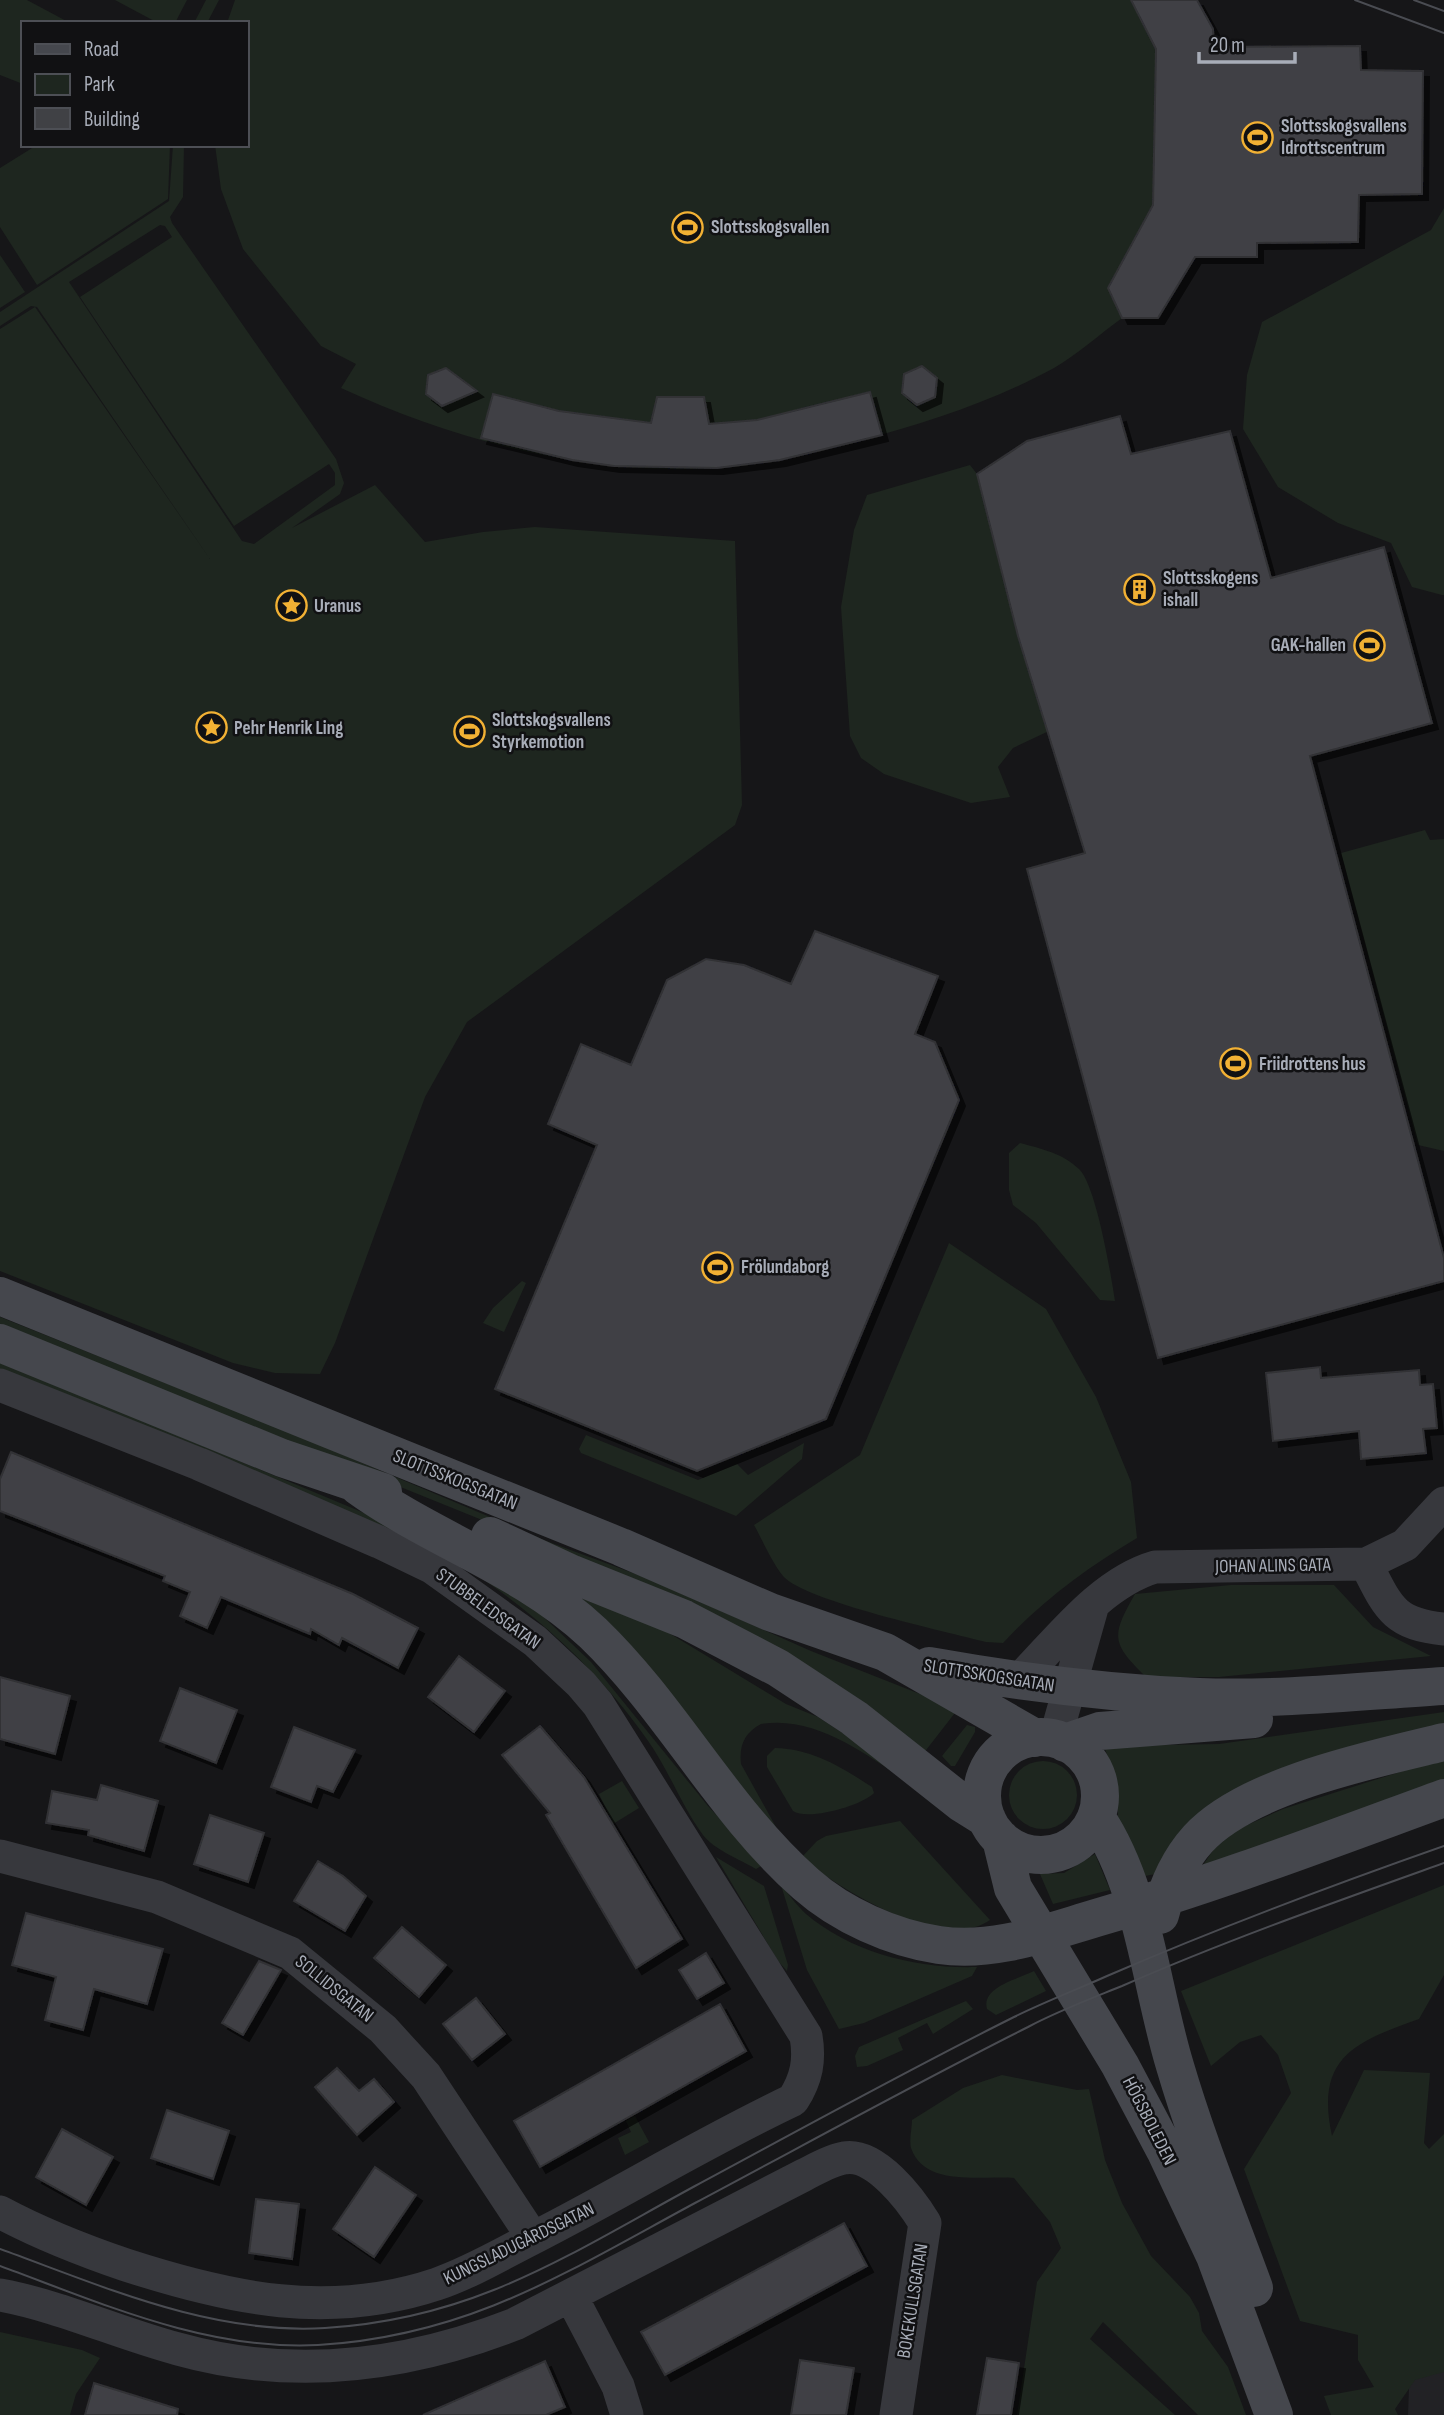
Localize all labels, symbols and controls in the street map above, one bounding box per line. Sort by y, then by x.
legend [21,21,248,147]
scale bar [1199,21,1295,65]
text: 20 m [1210,33,1245,58]
text: Road [84,37,119,62]
text: Park [84,72,115,97]
text: Building [84,107,140,132]
place label: Slottsskogsvallens Idrottscentrum [1281,115,1407,160]
sports icon: Slottsskogsvallens Idrottscentrum [1241,120,1275,154]
sports icon: Slottsskogsvallen [671,210,705,244]
place label: Slottsskogsvallen [711,216,830,239]
place label: Slottsskogens ishall [1163,567,1258,612]
building icon: Slottsskogens ishall [1123,572,1157,606]
place icon: Uranus [274,589,308,623]
place label: Uranus [314,595,361,618]
sports icon: GAK-hallen [1352,628,1386,662]
place label: GAK-hallen [1271,634,1346,657]
place label: Slottskogsvallens Styrkemotion [492,709,611,754]
place icon: Pehr Henrik Ling [194,711,228,745]
sports icon: Slottskogsvallens Styrkemotion [452,714,486,748]
place label: Pehr Henrik Ling [234,717,343,740]
sports icon: Friidrottens hus [1219,1047,1253,1081]
place label: Friidrottens hus [1259,1053,1366,1076]
sports icon: Frölundaborg [701,1250,735,1284]
place label: Frölundaborg [741,1256,829,1279]
street label: SLOTTSSKOGSGATAN [389,1445,521,1515]
street label: JOHAN ALINS GATA [1214,1553,1332,1579]
street label: STUBBELEDSGATAN [431,1563,545,1655]
street label: SLOTTSSKOGSGATAN [922,1654,1056,1698]
street label: SOLLIDSGATAN [290,1950,378,2028]
street label: HÖGSBOLEDEN [1117,2073,1181,2169]
street label: KUNGSLADUGÅRDSGATAN [440,2198,598,2290]
street label: BOKEKULLSGATAN [893,2242,933,2360]

